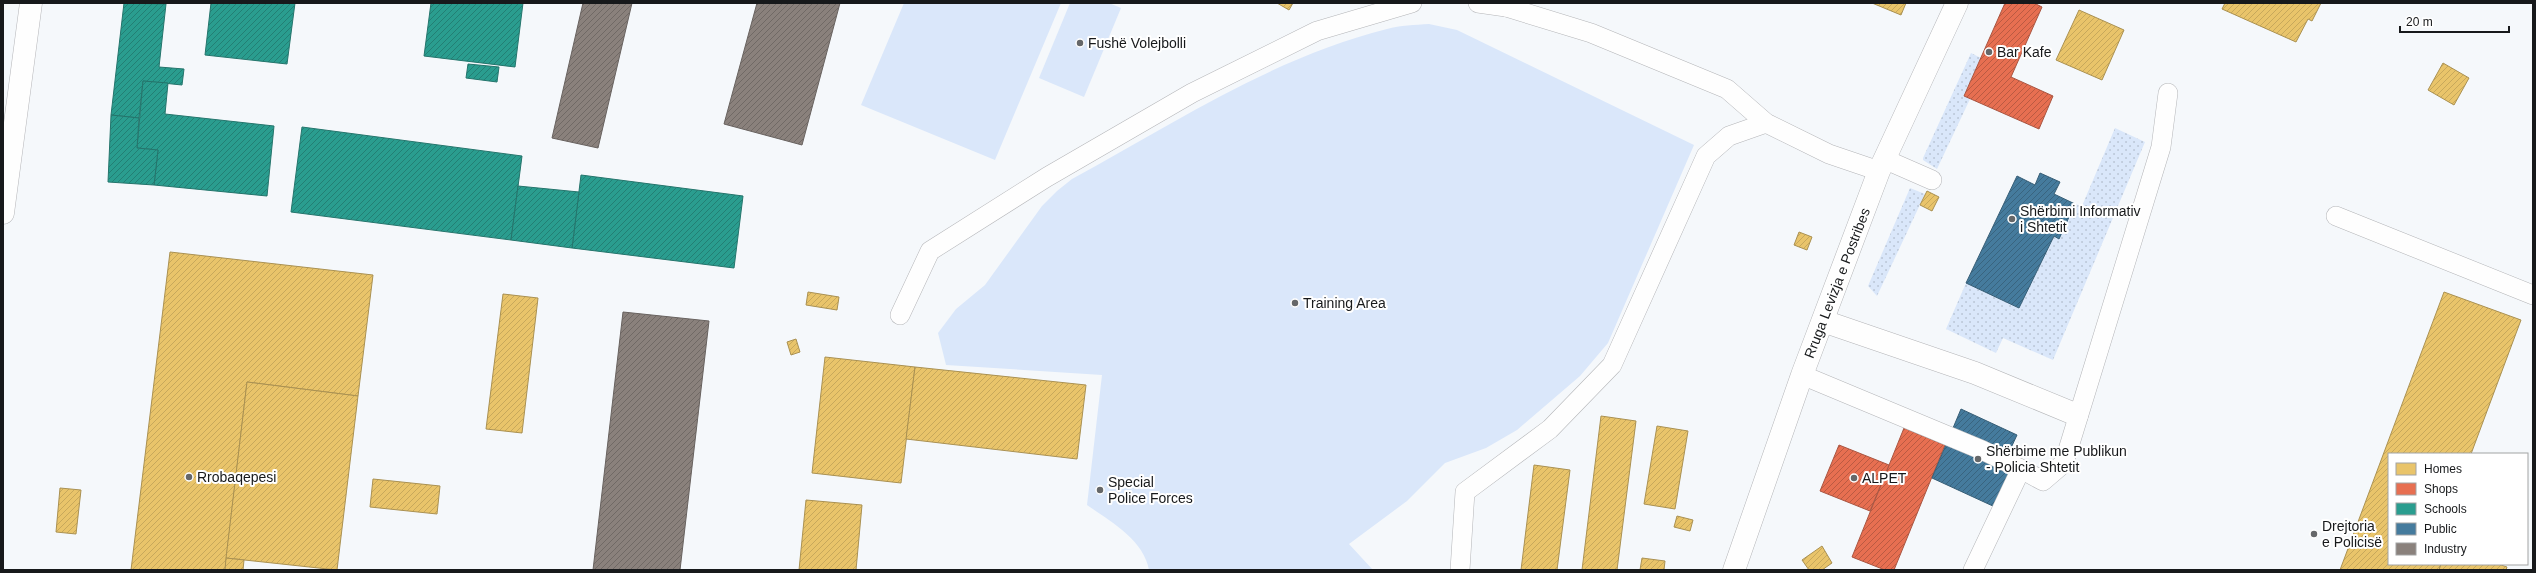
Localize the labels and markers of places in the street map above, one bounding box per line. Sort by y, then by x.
place label: Fushë Volejbolli [1088,35,1186,51]
marker: Fushë Volejbolli [1075,38,1085,48]
place label: Bar Kafe [1997,44,2052,60]
marker: Bar Kafe [1984,47,1994,57]
place label: Shërbimi Informativ i Shtetit [2020,203,2141,235]
marker: Shërbimi Informativ i Shtetit [2007,214,2017,224]
place label: Training Area [1303,295,1386,311]
marker: Training Area [1290,298,1300,308]
place label: Shërbime me Publikun - Policia Shtetit [1986,443,2127,475]
marker: Shërbime me Publikun - Policia Shtetit [1973,454,1983,464]
place label: Rrobaqepesi [197,469,276,485]
place label: ALPET [1862,470,1907,486]
marker: Rrobaqepesi [184,472,194,482]
marker: ALPET [1849,473,1859,483]
place label: Special Police Forces [1108,474,1193,506]
marker: Special Police Forces [1095,485,1105,495]
place label: Drejtoria e Policisë [2322,518,2382,550]
marker: Drejtoria e Policisë [2309,529,2319,539]

